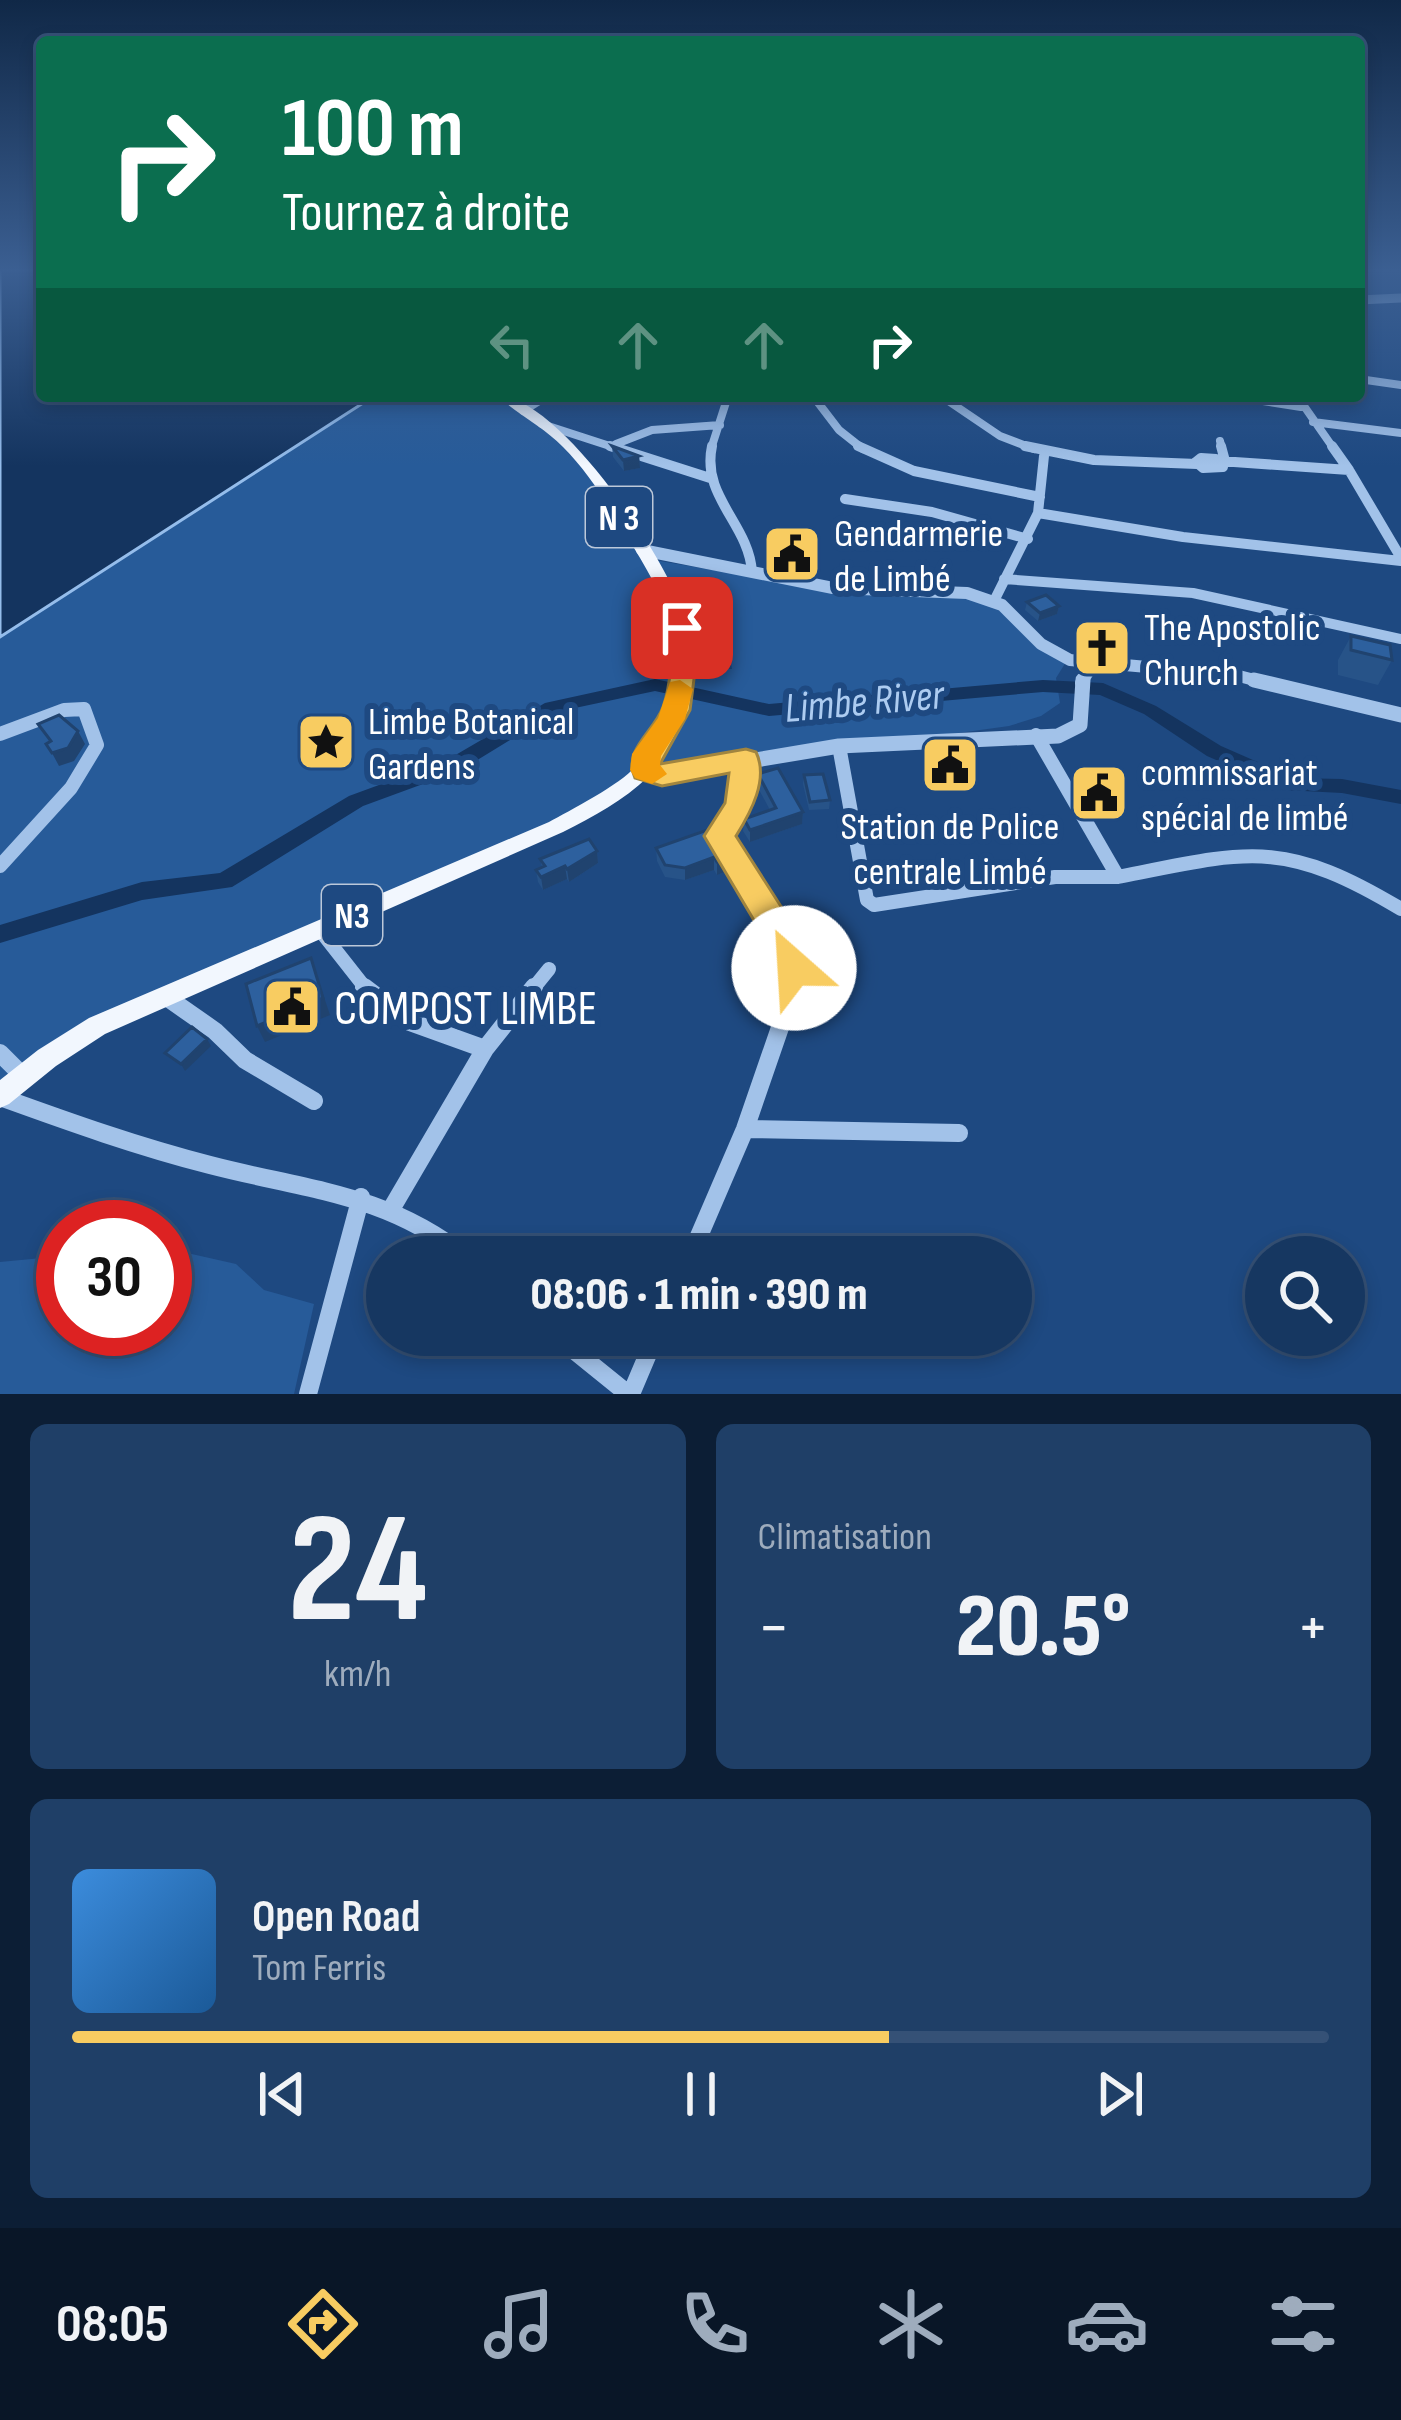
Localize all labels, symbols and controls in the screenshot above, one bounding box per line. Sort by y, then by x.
text: 100 m [282,79,464,180]
icon: right [84,84,240,240]
text: Tournez à droite [282,181,570,246]
icon: left [479,312,545,378]
icon: ahead [605,312,671,378]
icon: ahead [731,312,797,378]
icon: right [857,312,923,378]
road number: N 3 [586,487,652,547]
place label: Gendarmerie de Limbé [834,511,1003,603]
public building icon: Gendarmerie de Limbé [761,523,823,585]
pin [631,577,733,679]
icon: arrive [649,595,715,661]
place label: The Apostolic Church [1144,605,1321,697]
church icon: The Apostolic Church [1071,617,1133,679]
water label: Limbe River [783,670,948,735]
place label: Limbe Botanical Gardens [368,699,574,791]
place icon: Limbe Botanical Gardens [295,711,357,773]
public building icon: Station de Police centrale Limbé [919,734,981,796]
place label: commissariat spécial de limbé [1141,750,1349,842]
public building icon: commissariat spécial de limbé [1068,762,1130,824]
place label: Station de Police centrale Limbé [841,804,1059,896]
road number: N3 [322,885,382,945]
position arrow [731,905,857,1031]
public building icon: COMPOST LIMBE [261,976,323,1038]
place label: COMPOST LIMBE [334,981,597,1038]
speed limit sign: 30 [36,1200,192,1356]
map controls [1245,1236,1365,1356]
button: search [1245,1236,1365,1356]
text: 08:06 · 1 min · 390 m [530,1268,868,1323]
text: 24 [288,1479,428,1666]
text: Climatisation [758,1514,932,1561]
text: 20.5° [956,1574,1131,1682]
text: − [758,1589,790,1668]
text: + [1297,1589,1329,1668]
text: km/h [324,1651,391,1698]
text: Open Road [252,1890,420,1945]
text: Tom Ferris [252,1945,386,1992]
icon: previous [249,2061,315,2127]
icon: pause [668,2061,734,2127]
icon: next [1087,2061,1153,2127]
icon: directions [281,2282,365,2366]
icon: music [477,2282,561,2366]
icon: phone [673,2282,757,2366]
icon: climate [869,2282,953,2366]
icon: car [1065,2282,1149,2366]
icon: filters [1261,2282,1345,2366]
text: 08:05 [56,2292,169,2357]

